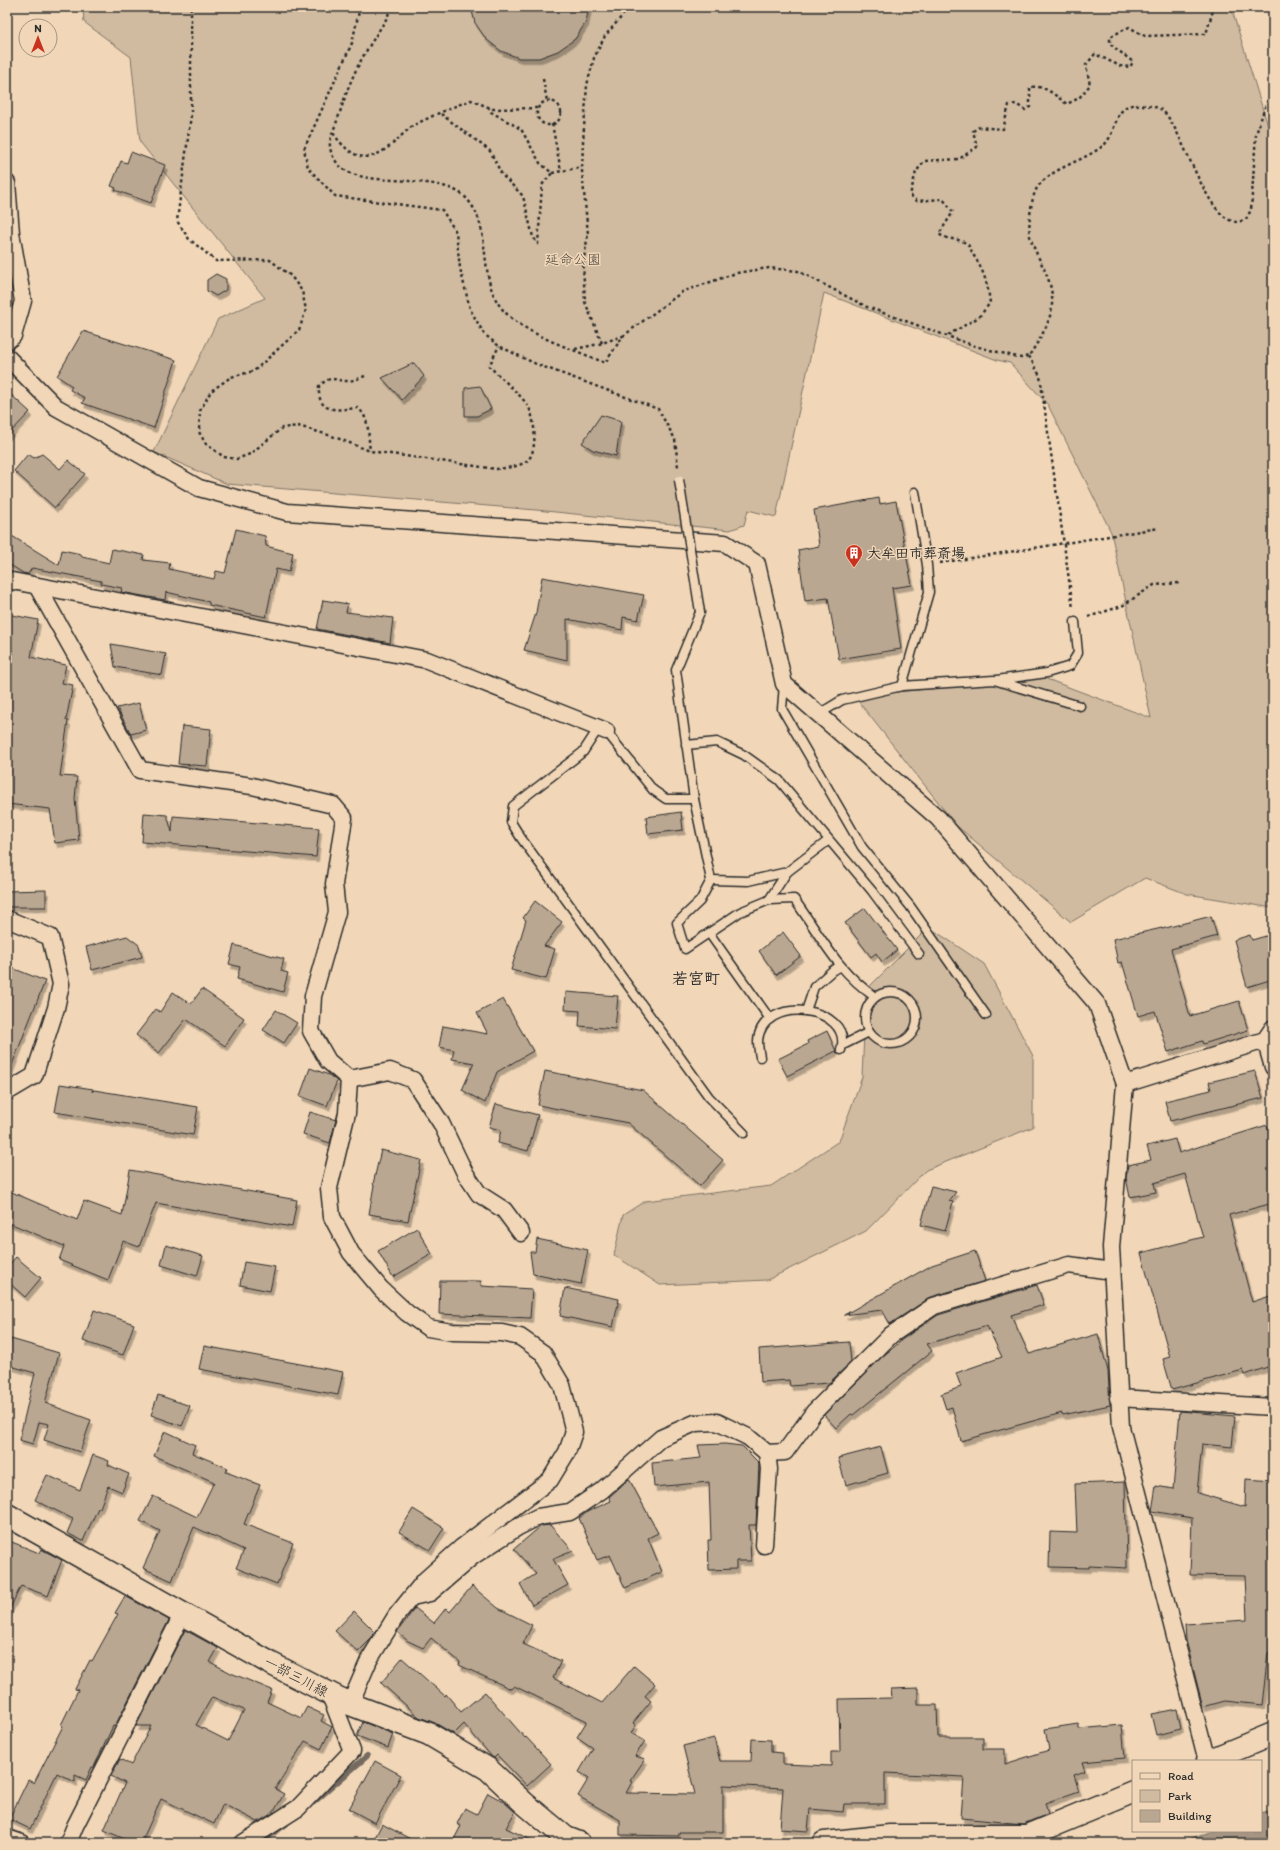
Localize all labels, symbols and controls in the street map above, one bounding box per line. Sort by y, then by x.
north arrow [18,18,58,58]
text: N [34,22,42,35]
park label: 延命公園 [545,251,601,268]
building icon: 大牟田市葬斎場 [844,543,864,568]
place label: 大牟田市葬斎場 [867,545,965,562]
district label: 若宮町 [672,969,720,988]
street label: 一部三川線 [261,1653,331,1701]
legend [1132,1760,1262,1832]
text: Road [1168,1769,1194,1783]
text: Park [1168,1789,1192,1803]
text: Building [1168,1809,1212,1823]

